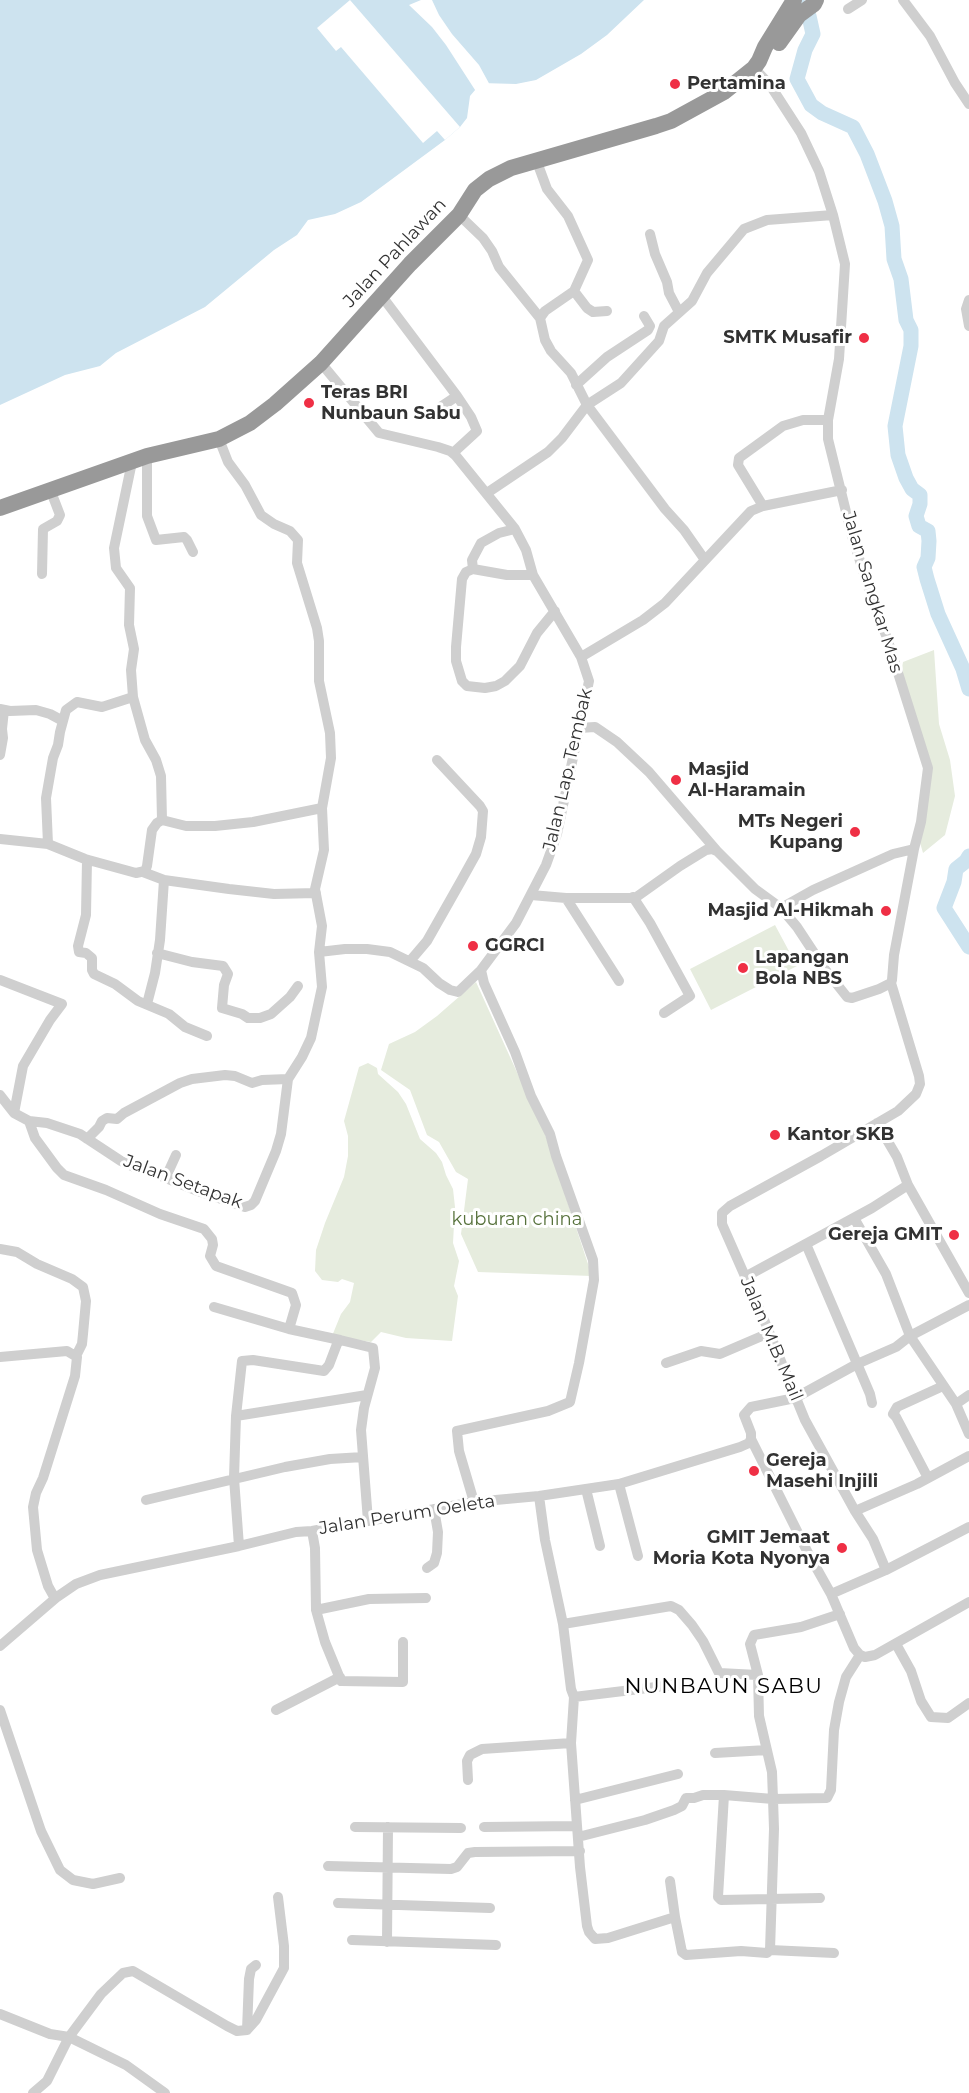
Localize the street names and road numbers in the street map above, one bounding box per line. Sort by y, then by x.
street label: Jalan Pahlawan [339,194,451,312]
street label: Jalan Sangkar Mas [837,509,907,675]
street label: Jalan Lap. Tembak [539,686,597,854]
street label: Jalan Setapak [121,1150,245,1214]
street label: Jalan M.B. Mail [735,1274,807,1404]
street label: Jalan Perum Oeleta [317,1490,497,1540]

